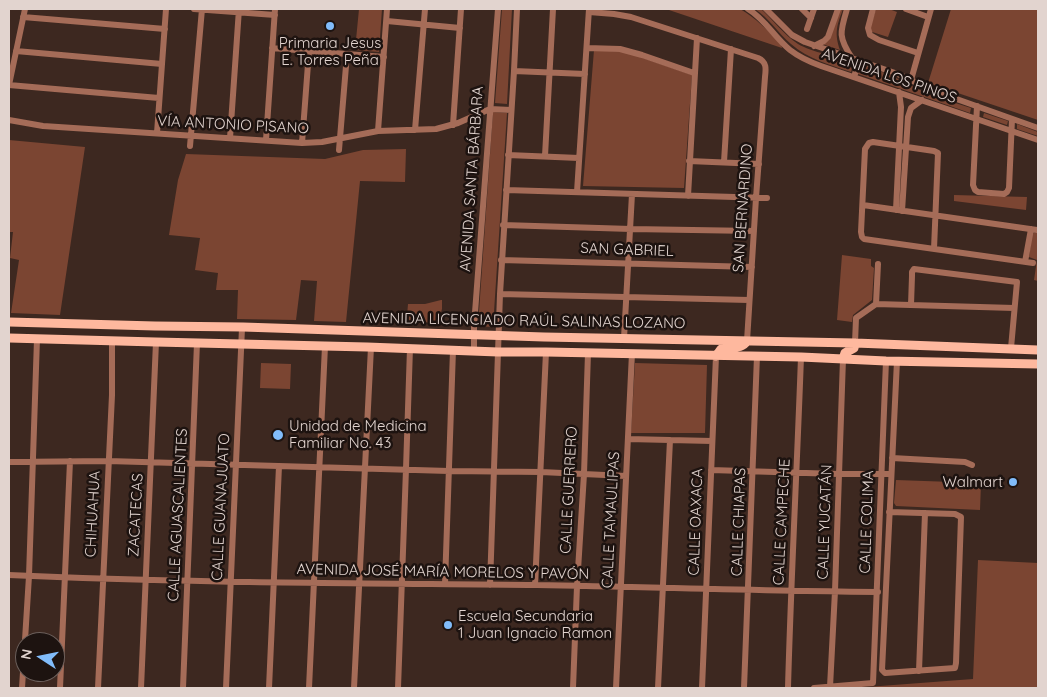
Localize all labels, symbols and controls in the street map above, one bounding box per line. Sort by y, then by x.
marker: Primaria Jesus E. Torres Peña [324,20,336,32]
place label: Primaria Jesus E. Torres Peña [279,34,381,69]
street label: AVENIDA LOS PINOS [819,44,959,108]
street label: AVENIDA SANTA BÁRBARA [457,86,487,272]
street label: VÍA ANTONIO PISANO [157,112,309,138]
street label: SAN BERNARDINO [730,143,756,273]
street label: SAN GABRIEL [580,239,674,261]
street label: AVENIDA LICENCIADO RAÚL SALINAS LOZANO [362,309,686,333]
place label: Unidad de Medicina Familiar No. 43 [289,417,427,452]
street label: CALLE GUERRERO [557,426,581,554]
street label: CALLE AGUASCALIENTES [164,428,192,602]
marker: Unidad de Medicina Familiar No. 43 [271,428,285,442]
street label: CALLE GUANAJUATO [208,433,234,581]
street label: CALLE TAMAULIPAS [598,451,624,589]
street label: CALLE CAMPECHE [770,458,794,586]
street label: CALLE YUCATÁN [814,464,836,580]
street label: CALLE CHIAPAS [728,467,750,577]
street label: CALLE OAXACA [685,468,707,576]
street label: CHIHUAHUA [82,470,104,558]
street label: CALLE COLIMA [856,470,878,574]
street label: ZACATECAS [125,473,147,557]
place label: Walmart [942,473,1003,491]
marker: Walmart [1007,476,1019,488]
street label: AVENIDA JOSÉ MARÍA MORELOS Y PAVÓN [297,560,589,584]
place label: Escuela Secundaria 1 Juan Ignacio Ramon [458,607,612,642]
marker: Escuela Secundaria 1 Juan Ignacio Ramon [442,619,454,631]
north arrow [15,632,65,682]
text: N [16,648,36,661]

